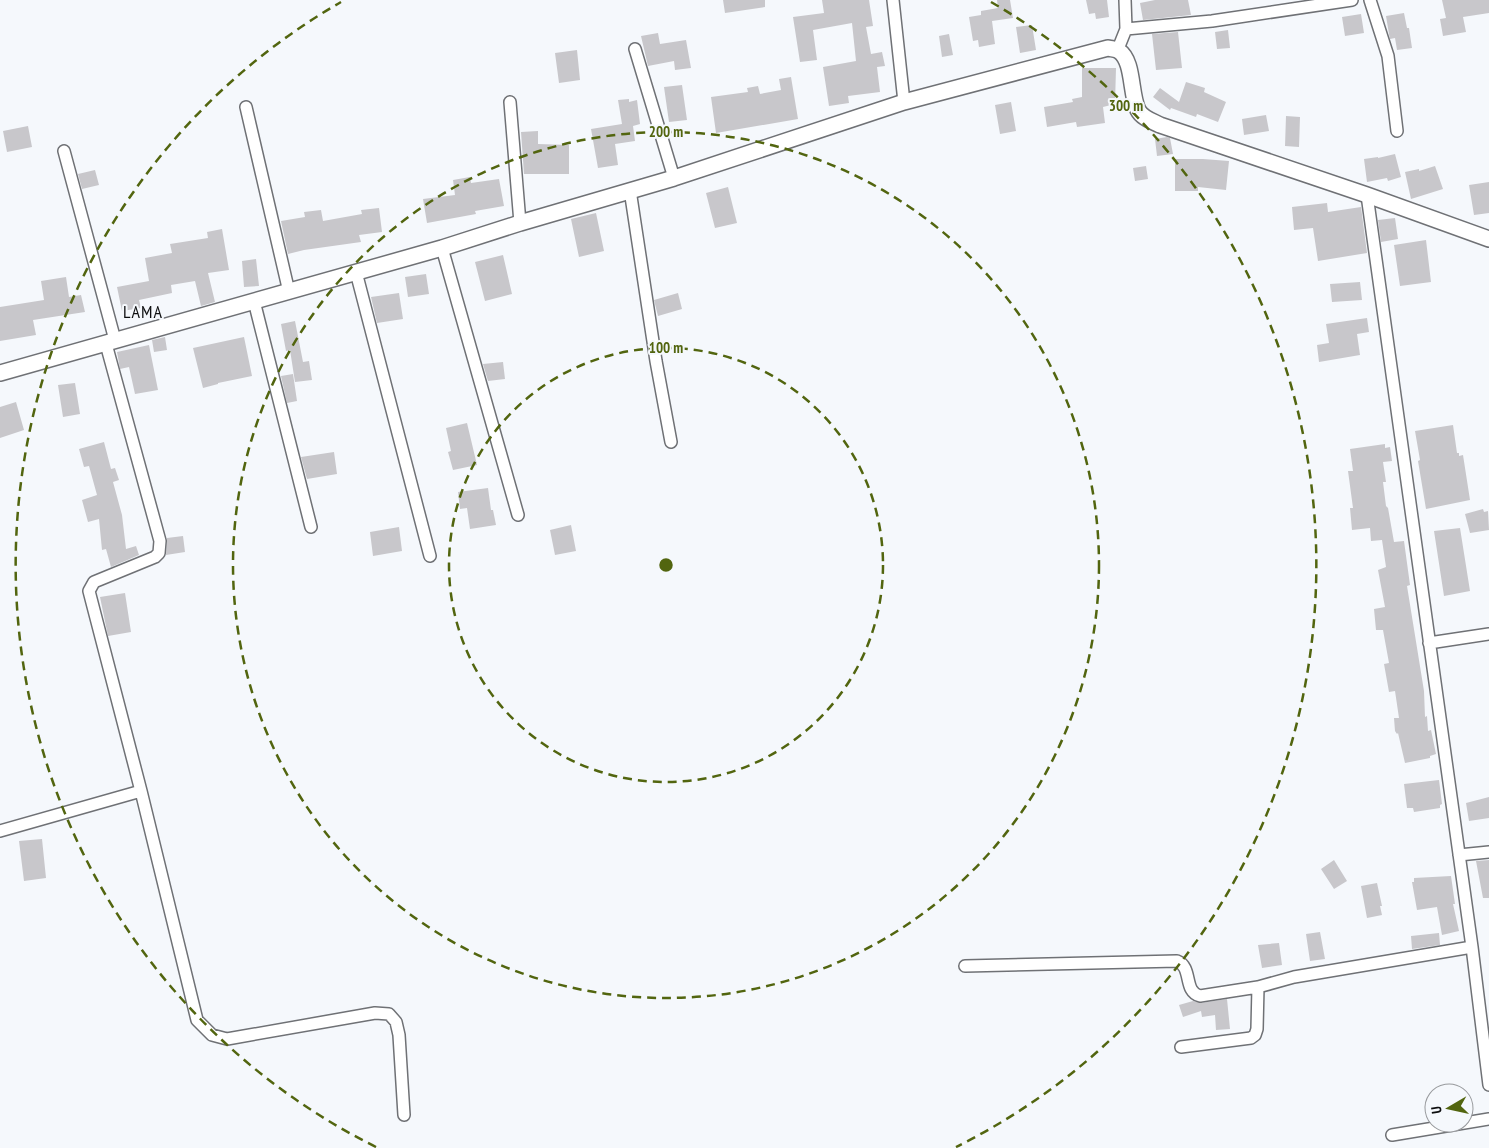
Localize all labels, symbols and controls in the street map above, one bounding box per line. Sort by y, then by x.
text: 300 m [1109,96,1143,115]
text: 200 m [649,122,683,141]
district label: LAMA [123,300,163,323]
text: 100 m [649,338,683,357]
centre of rings [657,556,675,574]
north arrow [1424,1083,1474,1133]
text: U [1427,1105,1446,1115]

